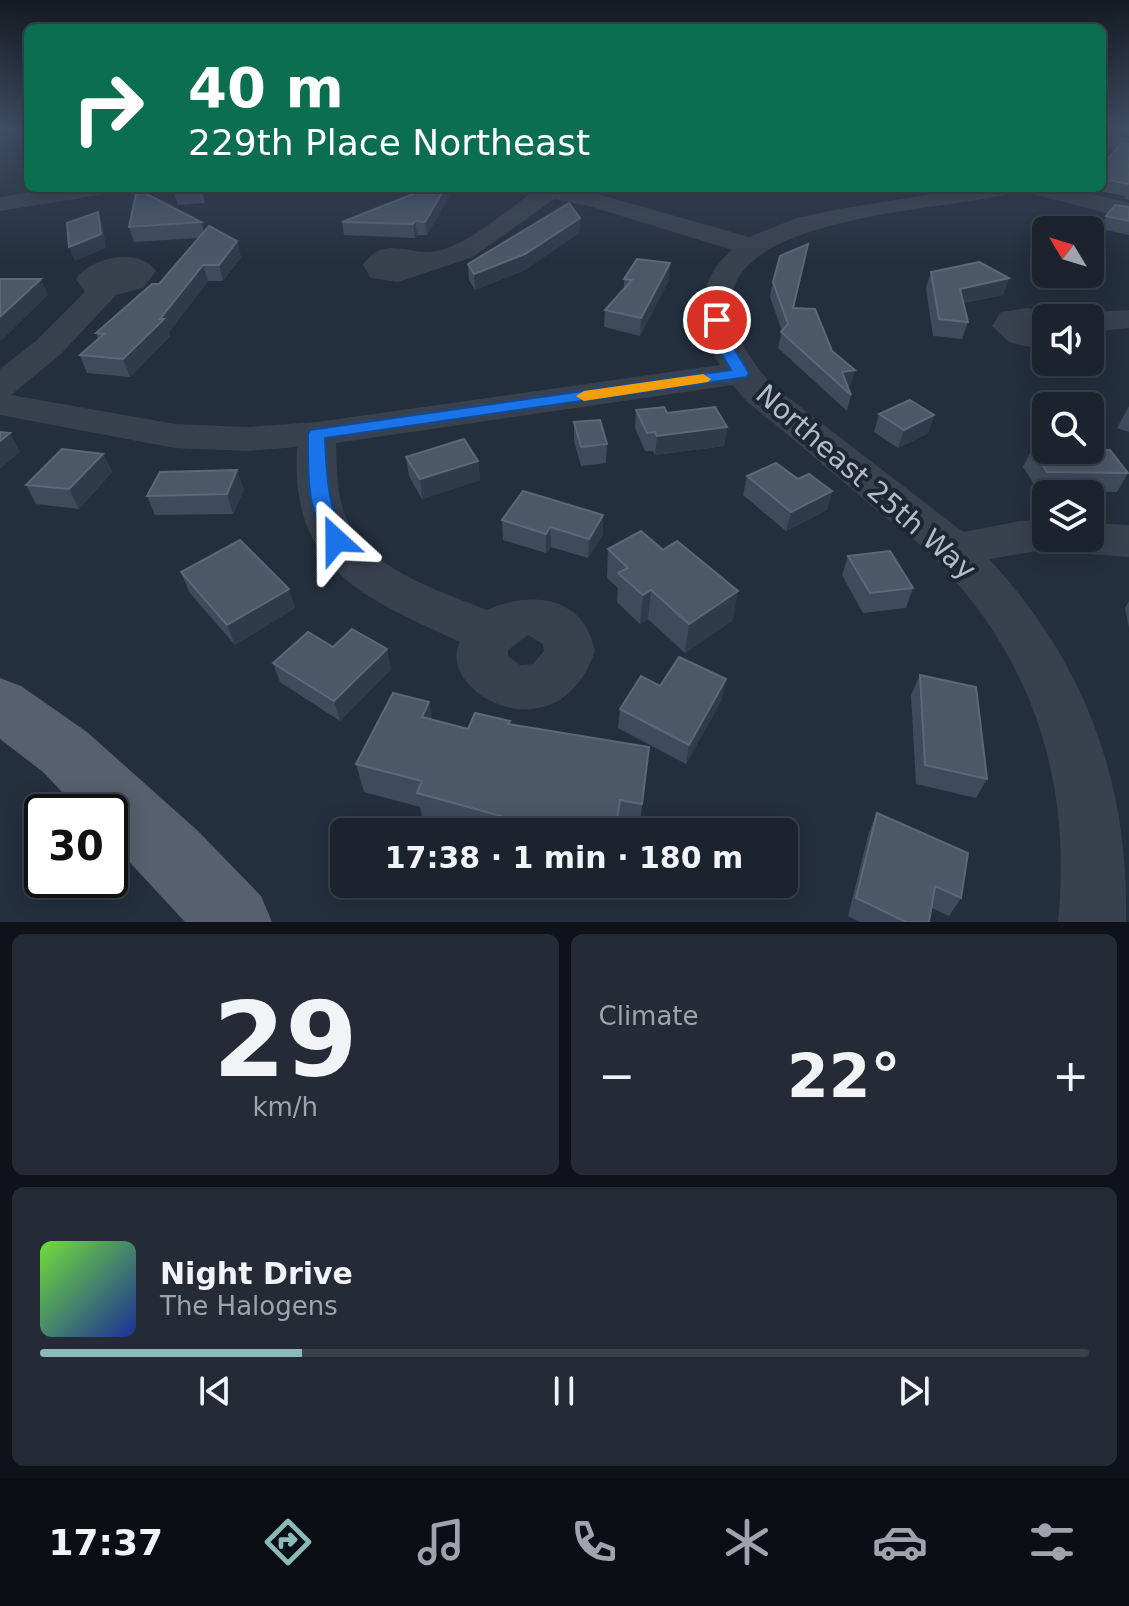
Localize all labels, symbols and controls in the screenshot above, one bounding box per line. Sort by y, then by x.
text: 40 m [188,55,344,120]
icon: right [56,56,160,160]
text: 229th Place Northeast [188,122,590,163]
north arrow [1032,216,1104,288]
map controls [1032,216,1104,552]
pin [683,286,751,354]
icon: arrive [695,298,739,342]
button: sound [1032,304,1104,376]
street label: Northeast 25th Way [749,378,983,586]
button: search [1032,392,1104,464]
button: layers [1032,480,1104,552]
position arrow [294,498,378,582]
speed limit sign: 30 [24,794,128,898]
text: 17:38 · 1 min · 180 m [385,840,743,875]
text: 29 [213,979,358,1101]
text: Climate [599,1001,699,1031]
text: 22° [787,1041,901,1111]
text: − [599,1050,635,1101]
text: + [1052,1050,1089,1101]
text: km/h [252,1092,318,1122]
text: Night Drive [160,1256,353,1291]
text: The Halogens [160,1291,338,1321]
icon: previous [193,1369,237,1413]
icon: pause [542,1369,586,1413]
icon: next [892,1369,936,1413]
icon: directions [260,1514,316,1570]
icon: music [413,1514,469,1570]
icon: phone [566,1514,622,1570]
icon: climate [719,1514,775,1570]
icon: car [872,1514,928,1570]
icon: filters [1024,1514,1080,1570]
text: 17:37 [48,1522,163,1563]

